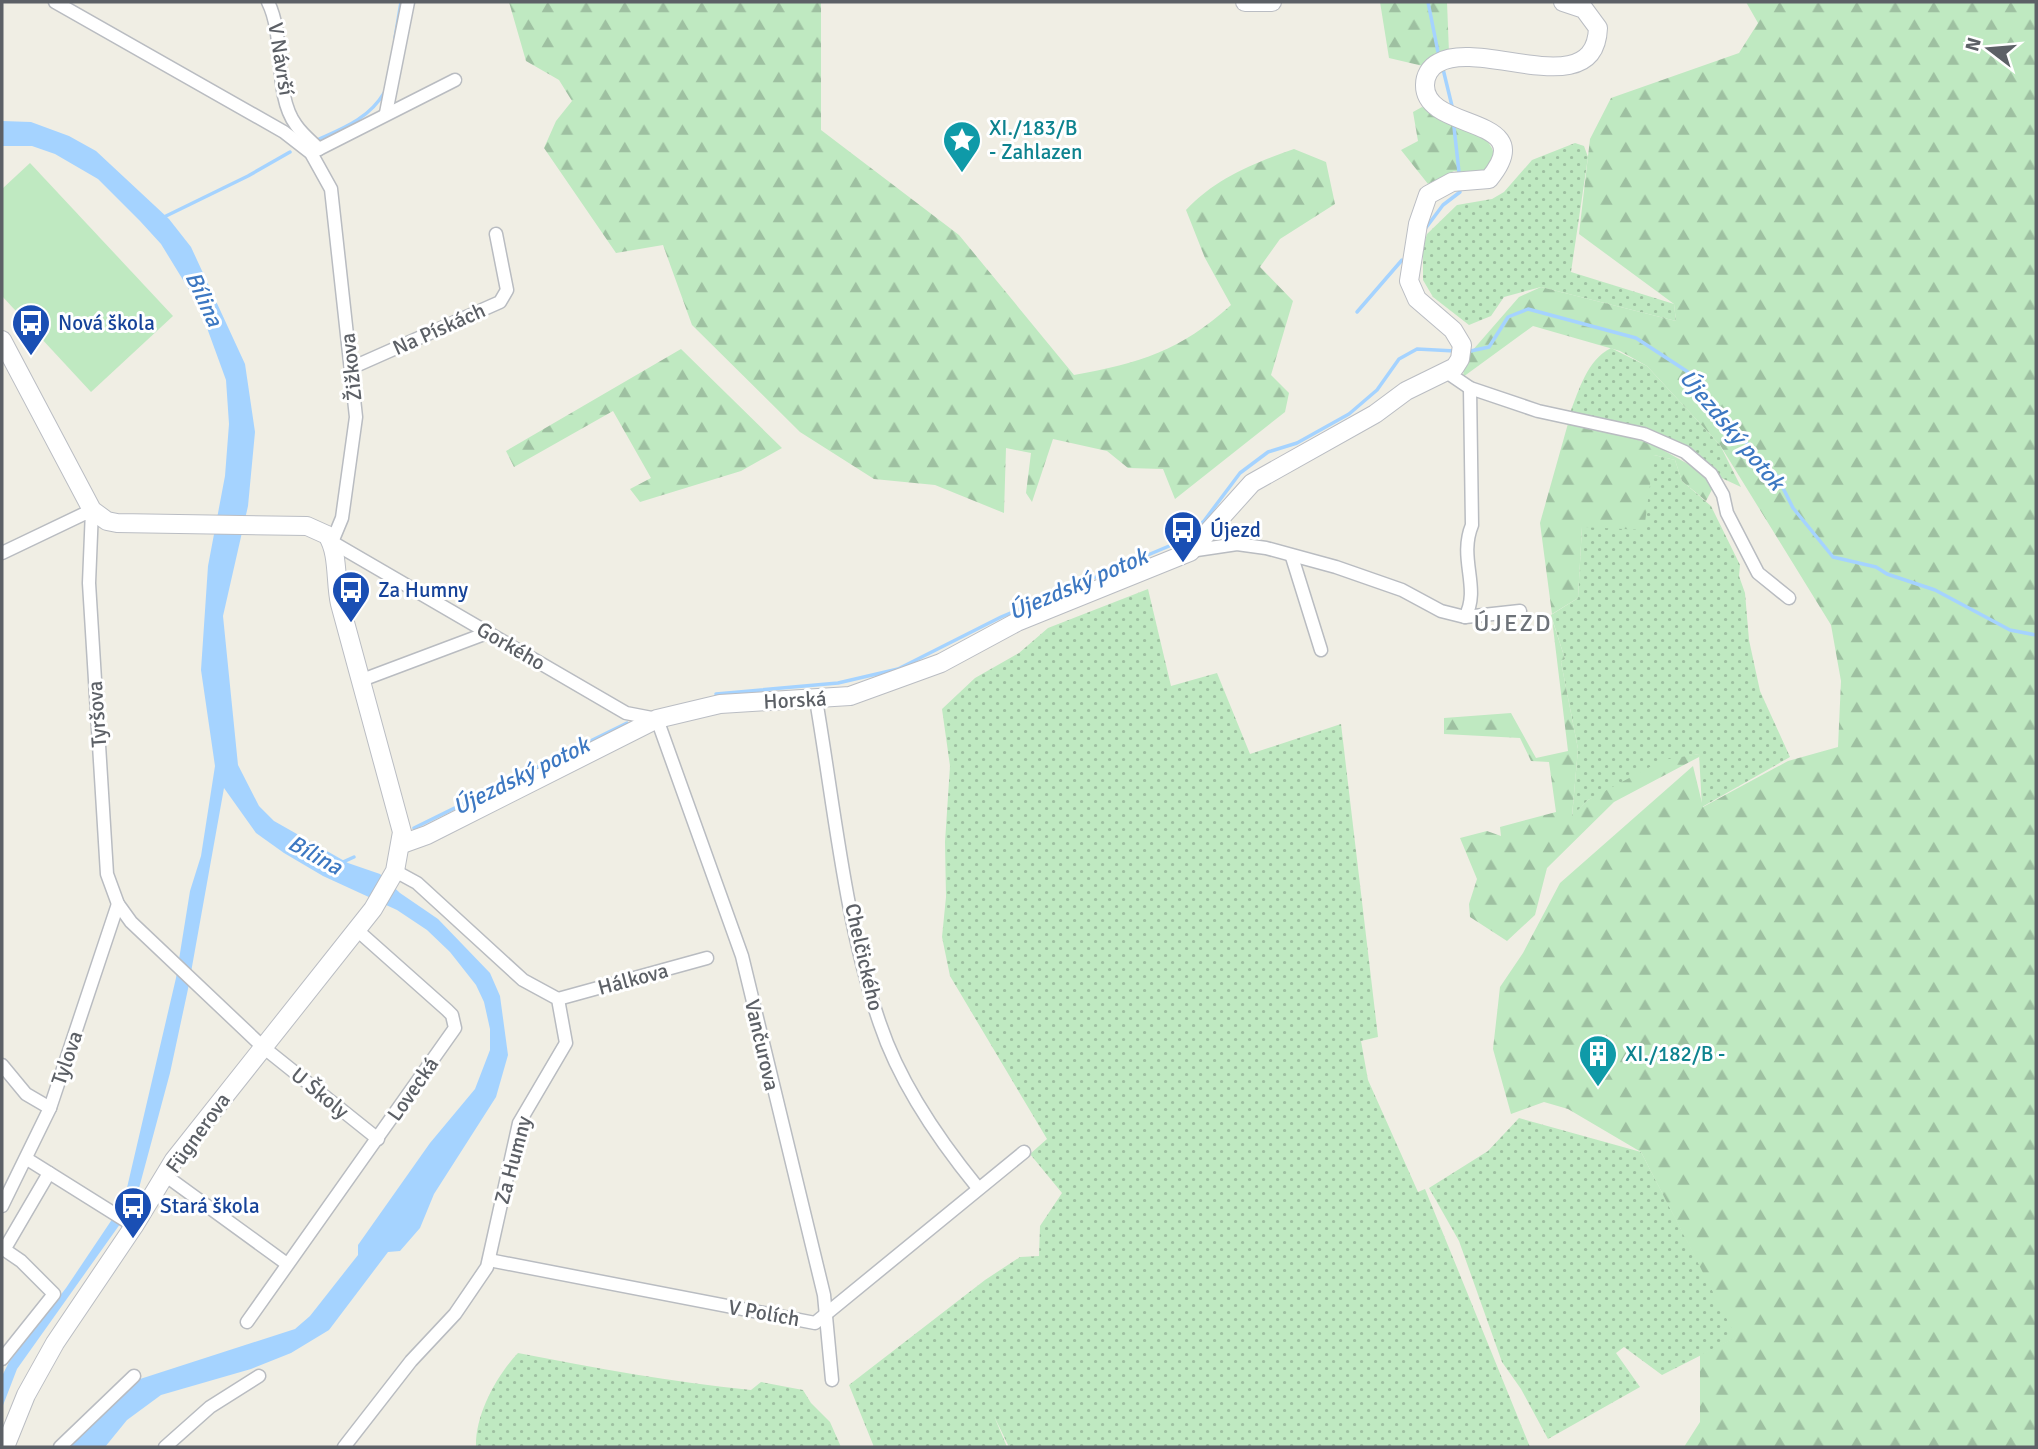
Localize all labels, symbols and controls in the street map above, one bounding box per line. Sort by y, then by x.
north arrow [1954,14,2024,84]
street label: V Návrší [262,21,300,98]
text: N [1960,35,1987,54]
place label: XI./183/B - Zahlazen [989,115,1082,165]
place icon: XI./183/B - Zahlazen [941,119,983,174]
water label: Bílina [179,267,230,332]
street label: Na Pískách [389,297,489,361]
bus stop icon: Nová škola [10,302,52,357]
place label: Nová škola [58,310,155,336]
street label: Žižkova [335,332,367,402]
water label: Újezdský potok [1673,364,1792,498]
bus stop icon: Újezd [1162,509,1204,564]
place label: Újezd [1210,517,1261,543]
water label: Újezdský potok [1004,541,1154,626]
bus stop icon: Za Humny [330,569,372,624]
place label: Za Humny [378,577,468,603]
district label: ÚJEZD [1473,608,1553,638]
street label: Gorkého [472,616,550,676]
street label: Tyršova [82,680,112,748]
street label: Horská [763,685,827,715]
water label: Újezdský potok [448,729,596,822]
water label: Bílina [283,828,348,882]
street label: Chelčického [839,901,889,1013]
street label: Hálkova [595,957,671,1001]
street label: Vančurova [739,997,785,1093]
street label: Tylova [46,1028,88,1088]
building icon: XI./182/B - [1577,1033,1619,1088]
place label: XI./182/B - [1625,1041,1725,1067]
street label: Lovecká [382,1052,444,1126]
street label: U Školy [286,1062,354,1124]
street label: Fügnerova [160,1088,236,1178]
street label: Za Humny [489,1113,537,1207]
bus stop icon: Stará škola [112,1185,154,1240]
place label: Stará škola [160,1193,260,1219]
street label: V Polích [726,1294,802,1332]

